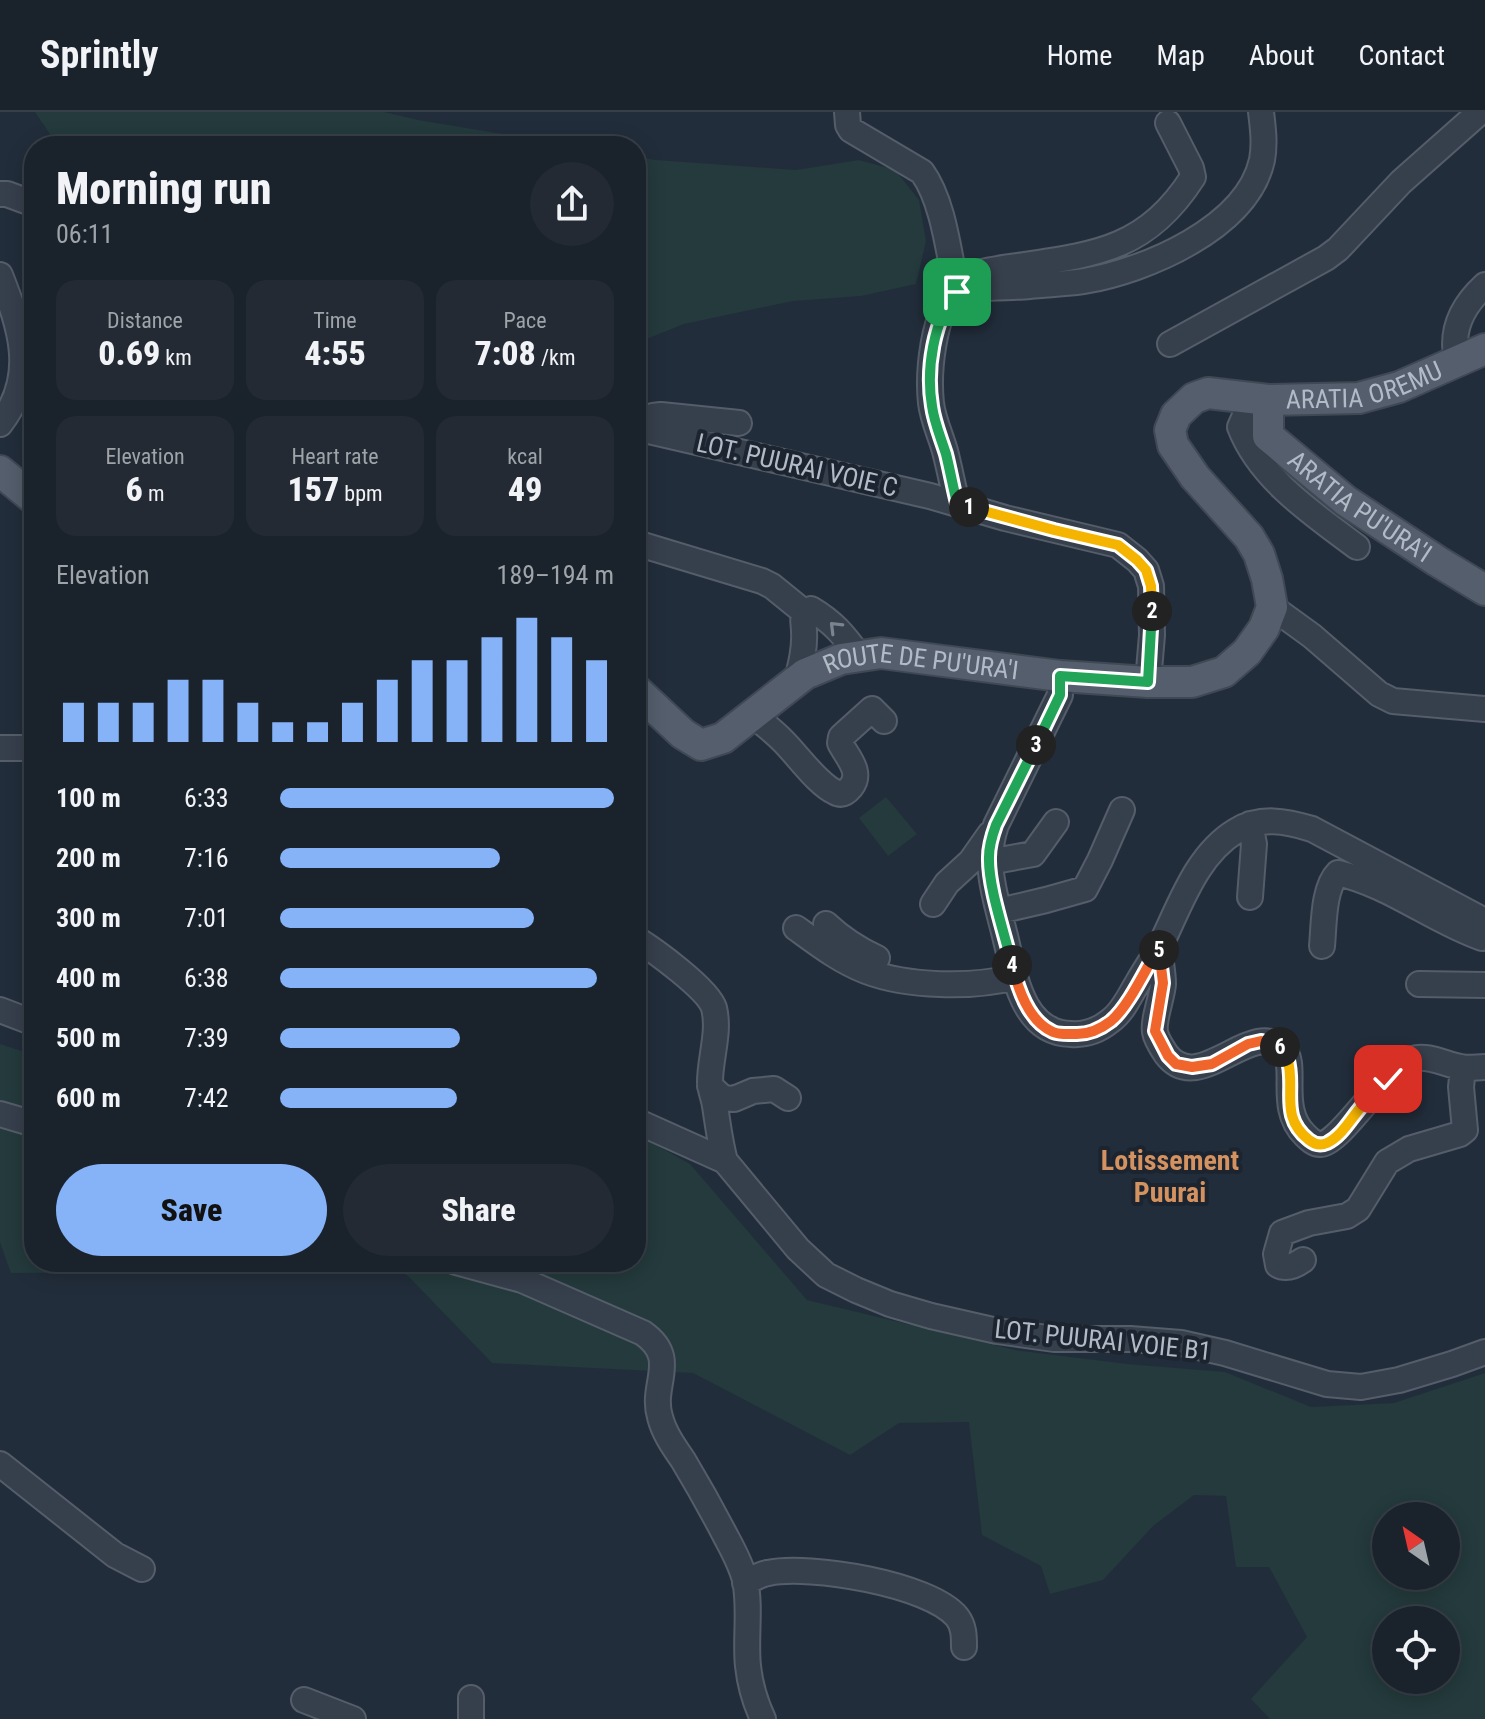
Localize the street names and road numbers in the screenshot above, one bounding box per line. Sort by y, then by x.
street label: ARATIA OREMU [1286,355,1447,415]
street label: LOT. PUURAI VOIE C [694,427,900,503]
street label: ARATIA PU'URA'I [1282,444,1437,568]
street label: ROUTE DE PU'URA'I [819,638,1020,686]
street label: LOT. PUURAI VOIE B1 [993,1314,1213,1366]

